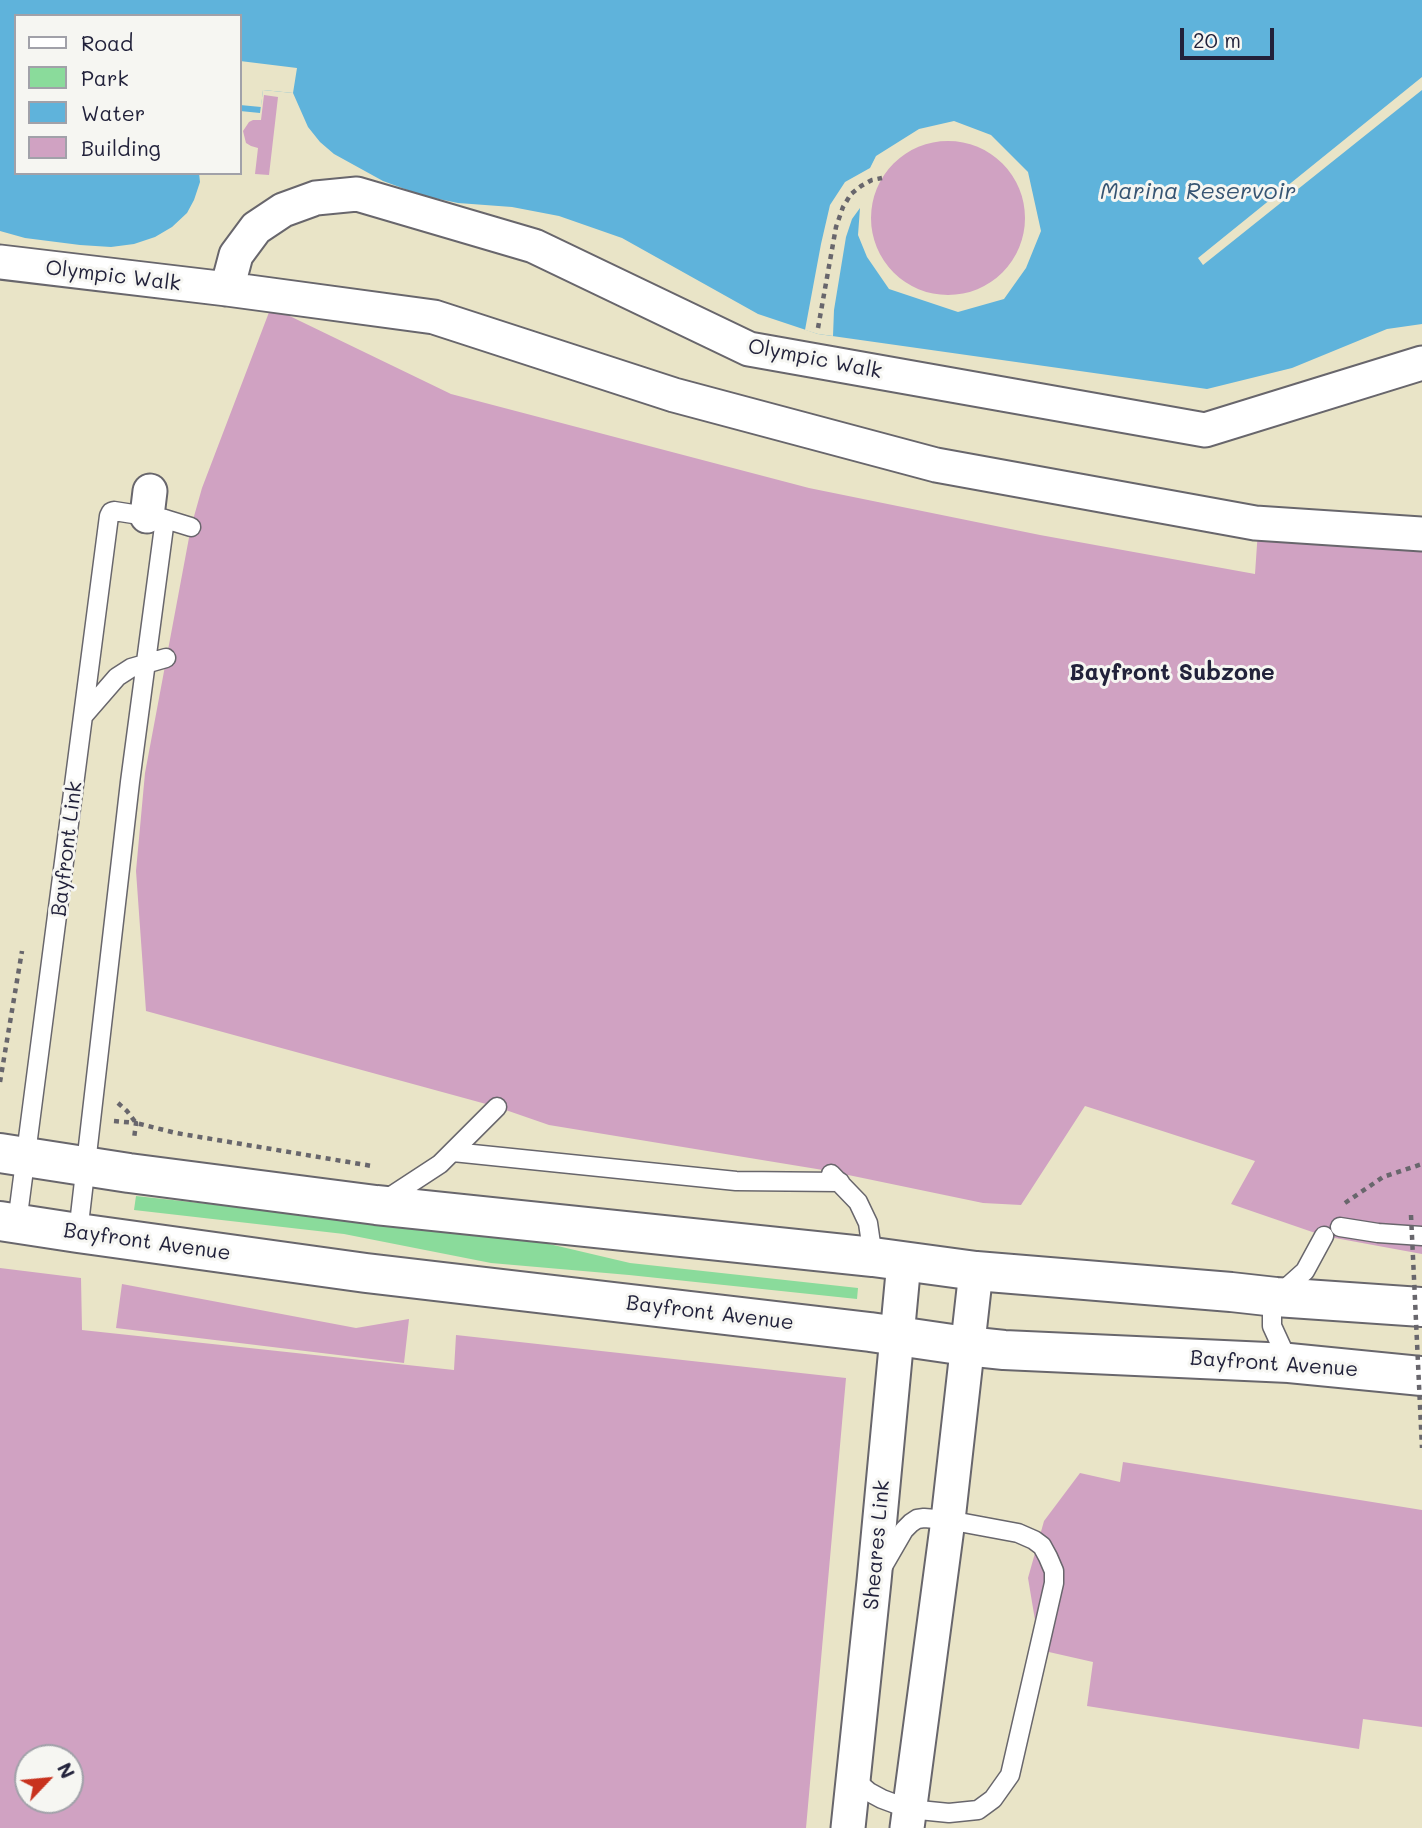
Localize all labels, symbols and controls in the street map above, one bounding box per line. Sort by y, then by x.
legend [14,14,242,175]
scale bar [1184,14,1278,58]
text: 20 m [1193,26,1241,53]
text: Road [81,29,133,56]
text: Park [81,64,129,91]
text: Water [81,99,145,126]
text: Building [81,134,161,161]
water label: Marina Reservoir [1100,178,1296,206]
street label: Olympic Walk [44,255,182,297]
street label: Olympic Walk [746,334,884,384]
district label: Bayfront Subzone [1069,659,1275,687]
street label: Bayfront Link [46,780,88,918]
street label: Bayfront Avenue [62,1218,232,1266]
street label: Bayfront Avenue [625,1290,795,1336]
street label: Bayfront Avenue [1189,1346,1359,1382]
street label: Sheares Link [859,1479,895,1611]
north arrow [14,1744,84,1814]
text: N [52,1758,81,1782]

